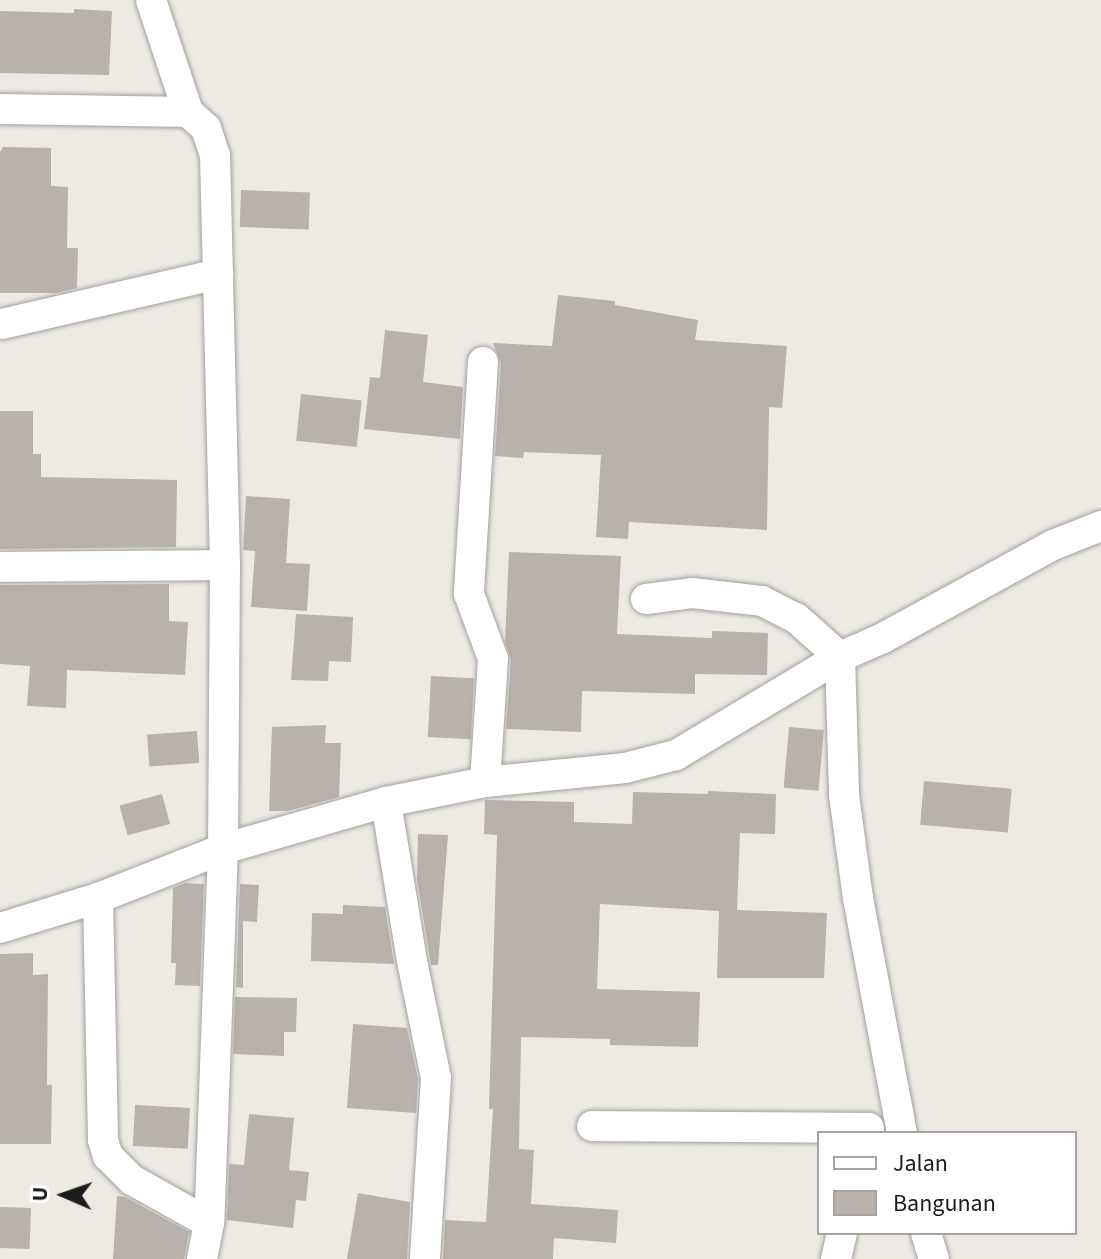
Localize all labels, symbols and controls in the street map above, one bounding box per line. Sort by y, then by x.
legend [817,1131,1077,1235]
text: Jalan [893,1146,948,1181]
north arrow [24,1155,104,1235]
text: U [24,1186,56,1202]
text: Bangunan [893,1186,996,1221]

